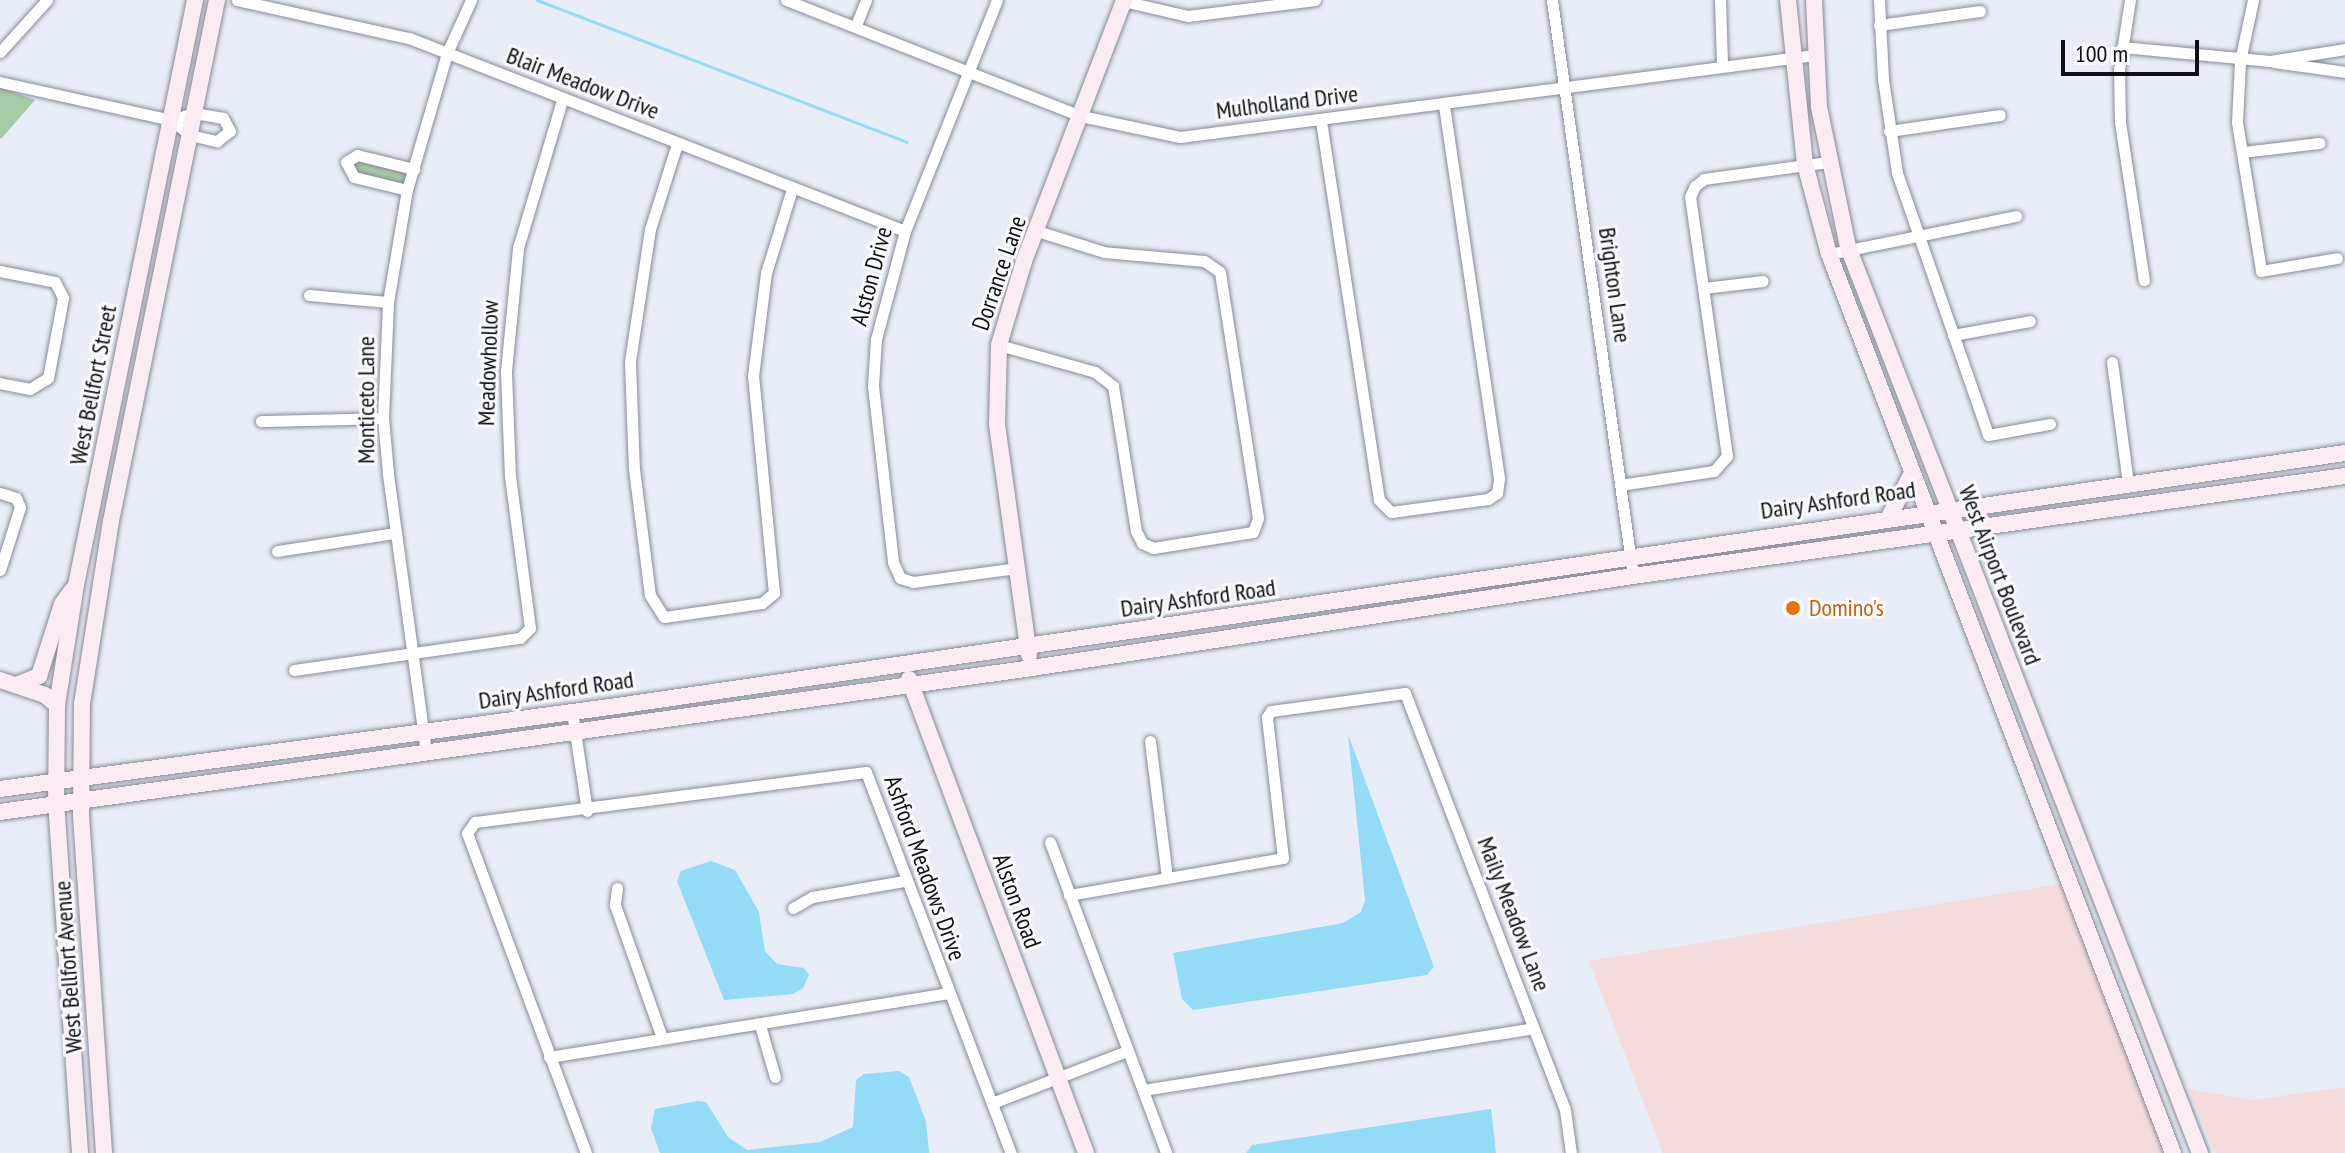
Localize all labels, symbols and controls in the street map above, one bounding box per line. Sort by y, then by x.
scale bar [2065,24,2203,74]
text: 100 m [2075,38,2128,69]
street label: Blair Meadow Drive [502,41,664,125]
street label: Mulholland Drive [1214,79,1360,125]
street label: Dorrance Lane [966,212,1032,334]
street label: Alston Drive [844,223,898,329]
street label: Brighton Lane [1593,226,1637,344]
street label: Meadowhollow [471,300,505,426]
street label: West Bellfort Street [63,303,123,467]
street label: Monticeto Lane [352,336,380,464]
street label: Dairy Ashford Road [1758,475,1918,525]
street label: West Airport Boulevard [1952,481,2048,669]
street label: Dairy Ashford Road [1118,573,1278,623]
place label: Domino's [1809,594,1884,622]
marker: Domino's [1784,599,1802,617]
street label: Dairy Ashford Road [476,665,636,715]
street label: Ashford Meadows Drive [878,772,972,964]
street label: Maily Meadow Lane [1471,832,1557,996]
street label: Alston Road [987,850,1047,952]
street label: West Bellfort Avenue [48,880,88,1054]

